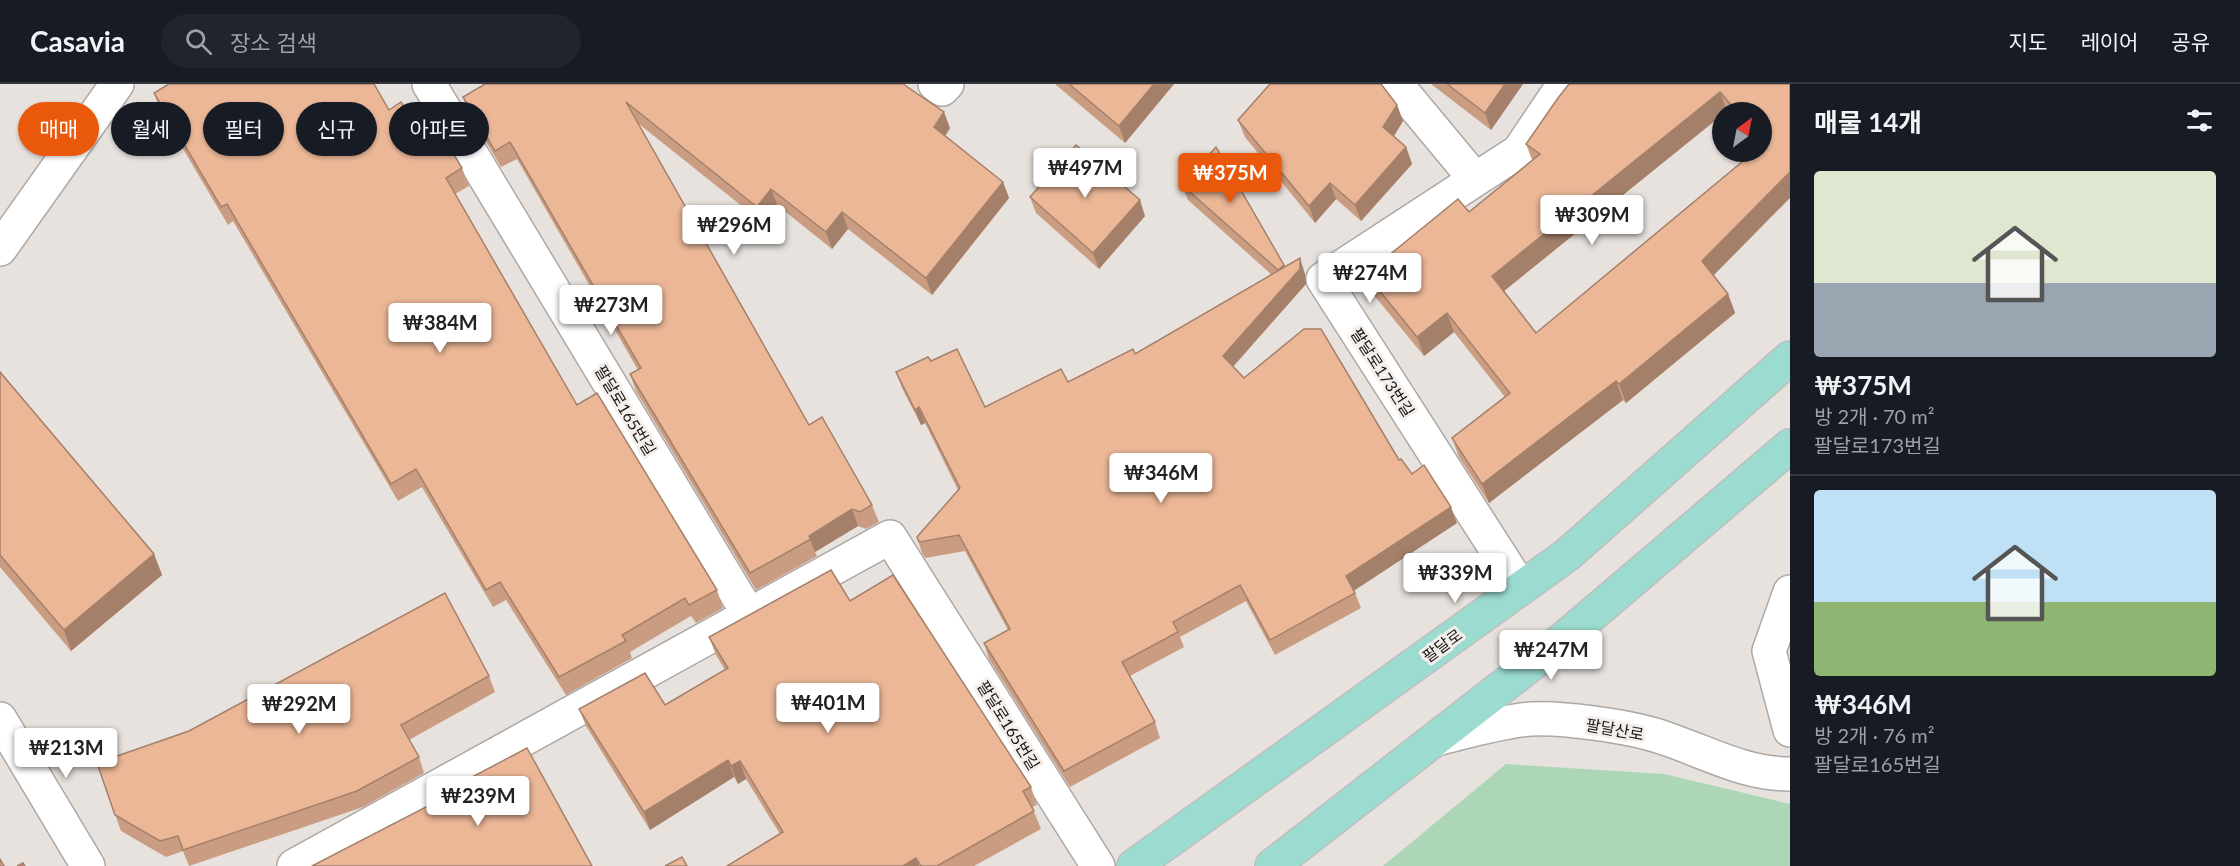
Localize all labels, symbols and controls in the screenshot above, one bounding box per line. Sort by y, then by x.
search box [161,14,581,68]
text: Casavia [30,24,125,58]
icon: search [182,25,215,58]
text: 장소 검색 [230,29,317,56]
text: 지도 [2009,29,2047,54]
text: 레이어 [2080,29,2138,54]
text: 공유 [2171,29,2210,54]
chip: 매매 [18,102,99,156]
chip: 월세 [111,102,191,156]
chip: 필터 [203,102,284,156]
chip: 신규 [296,102,377,156]
chip: 아파트 [389,102,489,156]
north arrow [1712,102,1772,162]
map controls [1712,102,1772,162]
icon: filters [2183,104,2216,137]
text: 매물 14개 [1814,106,1922,138]
pin: ₩497M [1043,148,1127,199]
pin: ₩375M [1188,153,1272,204]
text: ₩497M [1047,155,1123,179]
text: ₩375M [1192,160,1268,184]
pin: ₩309M [1550,195,1634,246]
text: ₩309M [1554,202,1630,226]
pin: ₩296M [692,205,776,256]
icon: home [1961,210,2069,318]
text: ₩296M [696,212,772,236]
pin: ₩274M [1328,253,1412,304]
text: ₩274M [1332,260,1408,284]
pin: ₩273M [569,285,653,336]
text: ₩273M [573,292,649,316]
pin: ₩384M [398,303,482,354]
text: ₩384M [402,310,478,334]
street label: 팔달로173번길 [1347,324,1419,420]
street label: 팔달로165번길 [592,362,660,458]
text: ₩375M [1814,369,1912,401]
text: 방 2개 · 70 m² [1814,404,1934,428]
text: 팔달로173번길 [1814,433,1941,457]
pin: ₩346M [1119,453,1203,504]
text: ₩346M [1123,460,1199,484]
icon: home [1961,529,2069,637]
pin: ₩339M [1413,553,1497,604]
text: ₩339M [1417,560,1493,584]
street label: 팔달로 [1419,624,1466,666]
pin: ₩247M [1509,630,1593,681]
text: ₩247M [1513,637,1589,661]
street label: 팔달로165번길 [974,677,1044,773]
pin: ₩401M [786,683,870,734]
pin: ₩292M [257,684,341,735]
text: ₩346M [1814,688,1912,720]
text: ₩401M [790,690,866,714]
text: ₩292M [261,691,337,715]
street label: 팔달산로 [1584,715,1646,744]
text: 방 2개 · 76 m² [1814,723,1934,747]
pin: ₩213M [24,728,108,779]
text: ₩213M [28,735,104,759]
text: 팔달로165번길 [1814,752,1941,776]
pin: ₩239M [436,776,520,827]
text: ₩239M [440,783,516,807]

